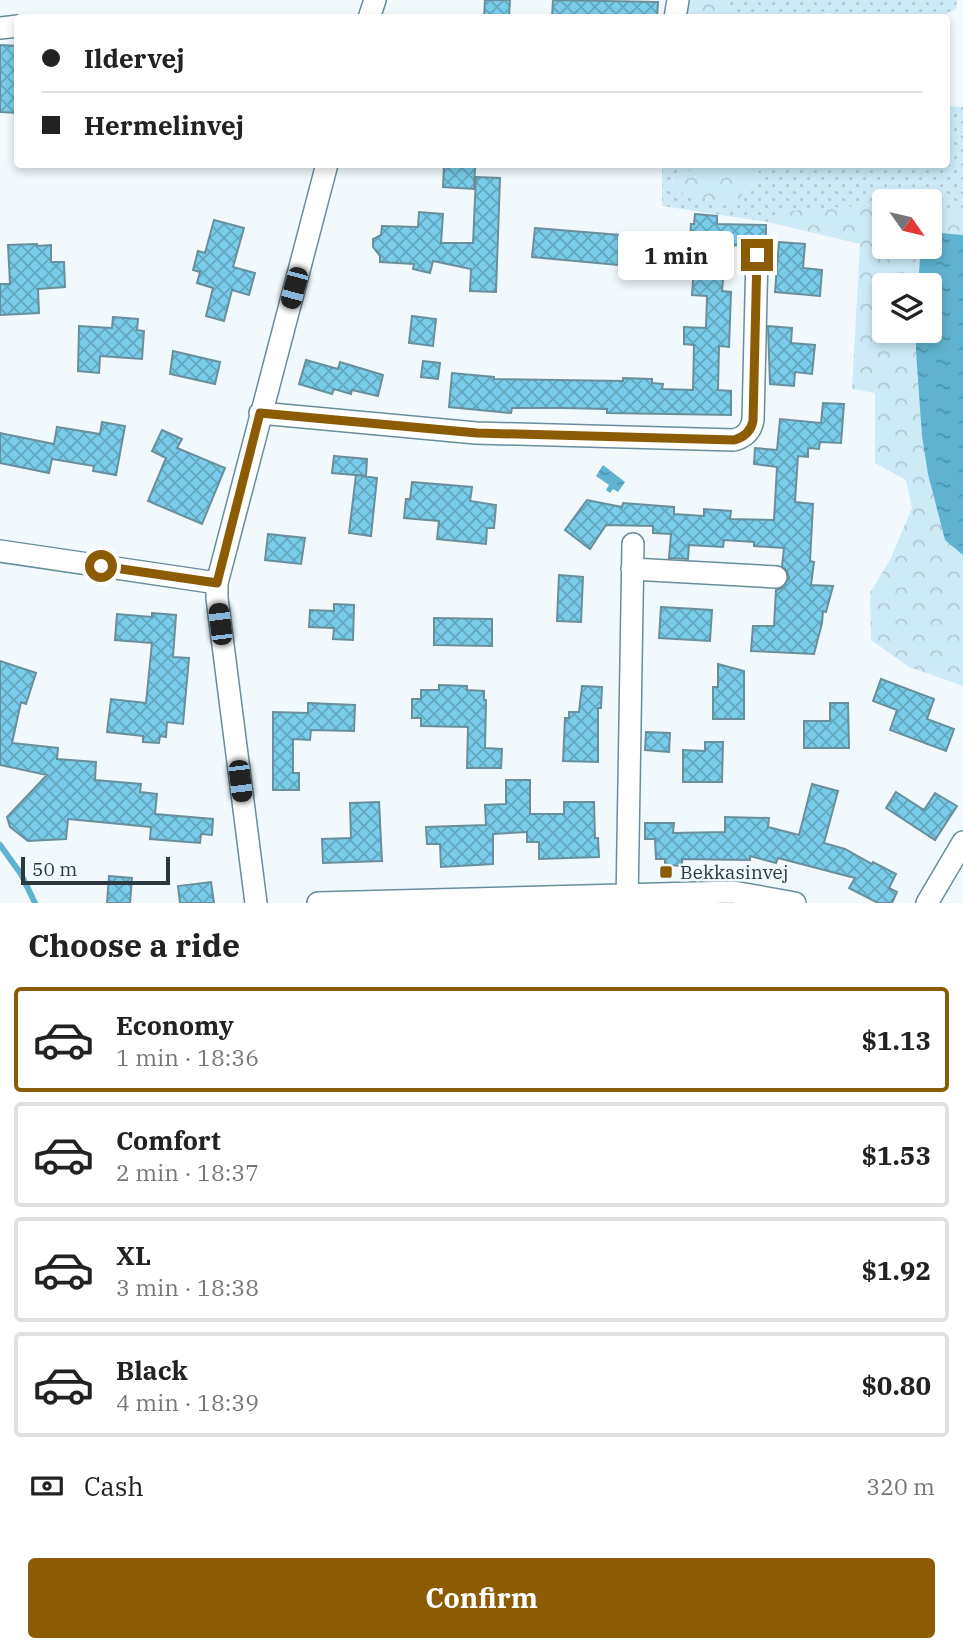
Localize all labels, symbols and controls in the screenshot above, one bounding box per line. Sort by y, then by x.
text: Ildervej [84,41,185,75]
text: Hermelinvej [84,108,244,142]
north arrow [872,189,942,259]
map controls [872,189,942,343]
callout: 1 min [617,230,732,280]
route end [741,239,773,271]
text: 1 min [644,240,708,270]
car [279,265,310,311]
button: layers [872,273,942,343]
route start [85,550,117,582]
car [208,602,233,646]
car [228,759,253,803]
scale bar [21,854,170,886]
text: 50 m [32,857,77,881]
place label: Bekkasinvej [680,860,789,884]
marker: Bekkasinvej [658,864,674,880]
text: Choose a ride [28,924,240,966]
icon: car [32,1008,95,1071]
text: Economy [116,1008,234,1042]
text: $1.13 [861,1023,931,1057]
text: 1 min · 18:36 [116,1042,259,1072]
icon: car [32,1123,95,1186]
text: Comfort [116,1123,221,1157]
text: $1.53 [861,1138,931,1172]
text: 2 min · 18:37 [116,1157,259,1187]
icon: car [32,1238,95,1301]
text: XL [116,1238,151,1272]
text: $1.92 [861,1253,931,1287]
text: 3 min · 18:38 [116,1272,259,1302]
icon: car [32,1353,95,1416]
text: Black [116,1353,188,1387]
text: $0.80 [861,1368,931,1402]
text: 4 min · 18:39 [116,1387,259,1417]
icon: cash [28,1467,66,1505]
text: Cash [84,1469,144,1503]
text: 320 m [866,1471,935,1501]
button: Confirm [28,1558,935,1638]

